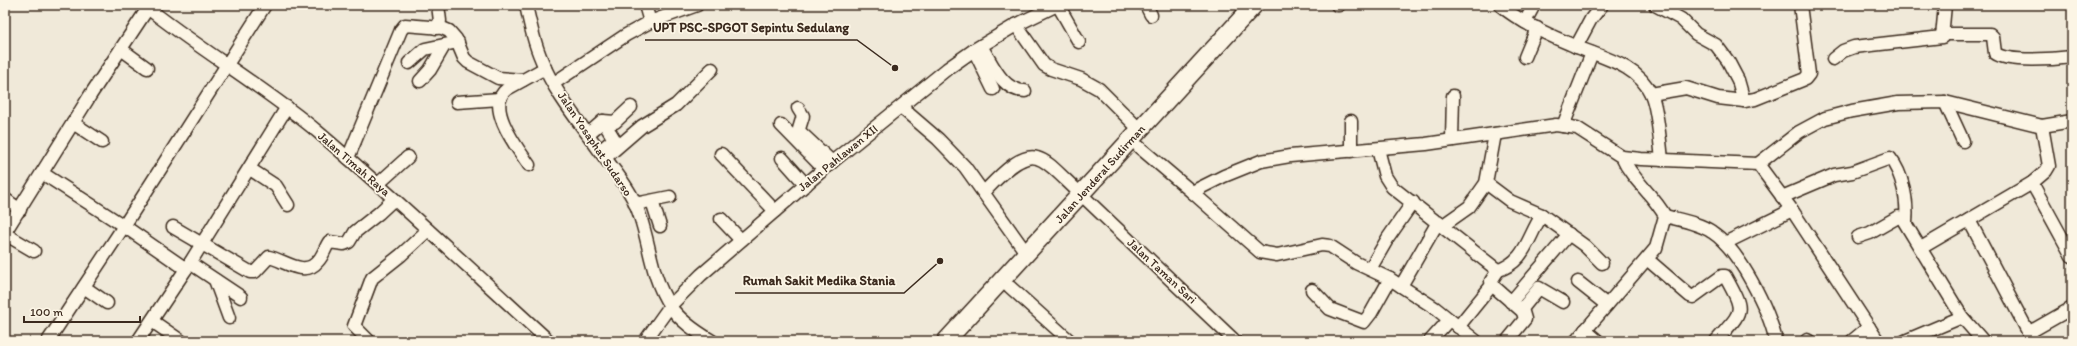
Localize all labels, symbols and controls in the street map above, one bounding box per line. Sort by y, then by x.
callout: UPT PSC-SPGOT Sepintu Sedulang [645,15,857,40]
text: UPT PSC-SPGOT Sepintu Sedulang [653,20,849,36]
street label: Jalan Yosaphat Sudarso [555,89,635,199]
street label: Jalan Pahlawan XII [795,122,881,194]
street label: Jalan Jenderal Sudirman [1052,122,1148,226]
street label: Jalan Timah Raya [315,129,393,200]
street label: Jalan Taman Sari [1125,235,1199,307]
callout: Rumah Sakit Medika Stania [735,268,904,293]
text: Rumah Sakit Medika Stania [743,273,895,288]
scale bar [24,298,140,324]
text: 100 m [30,305,63,319]

